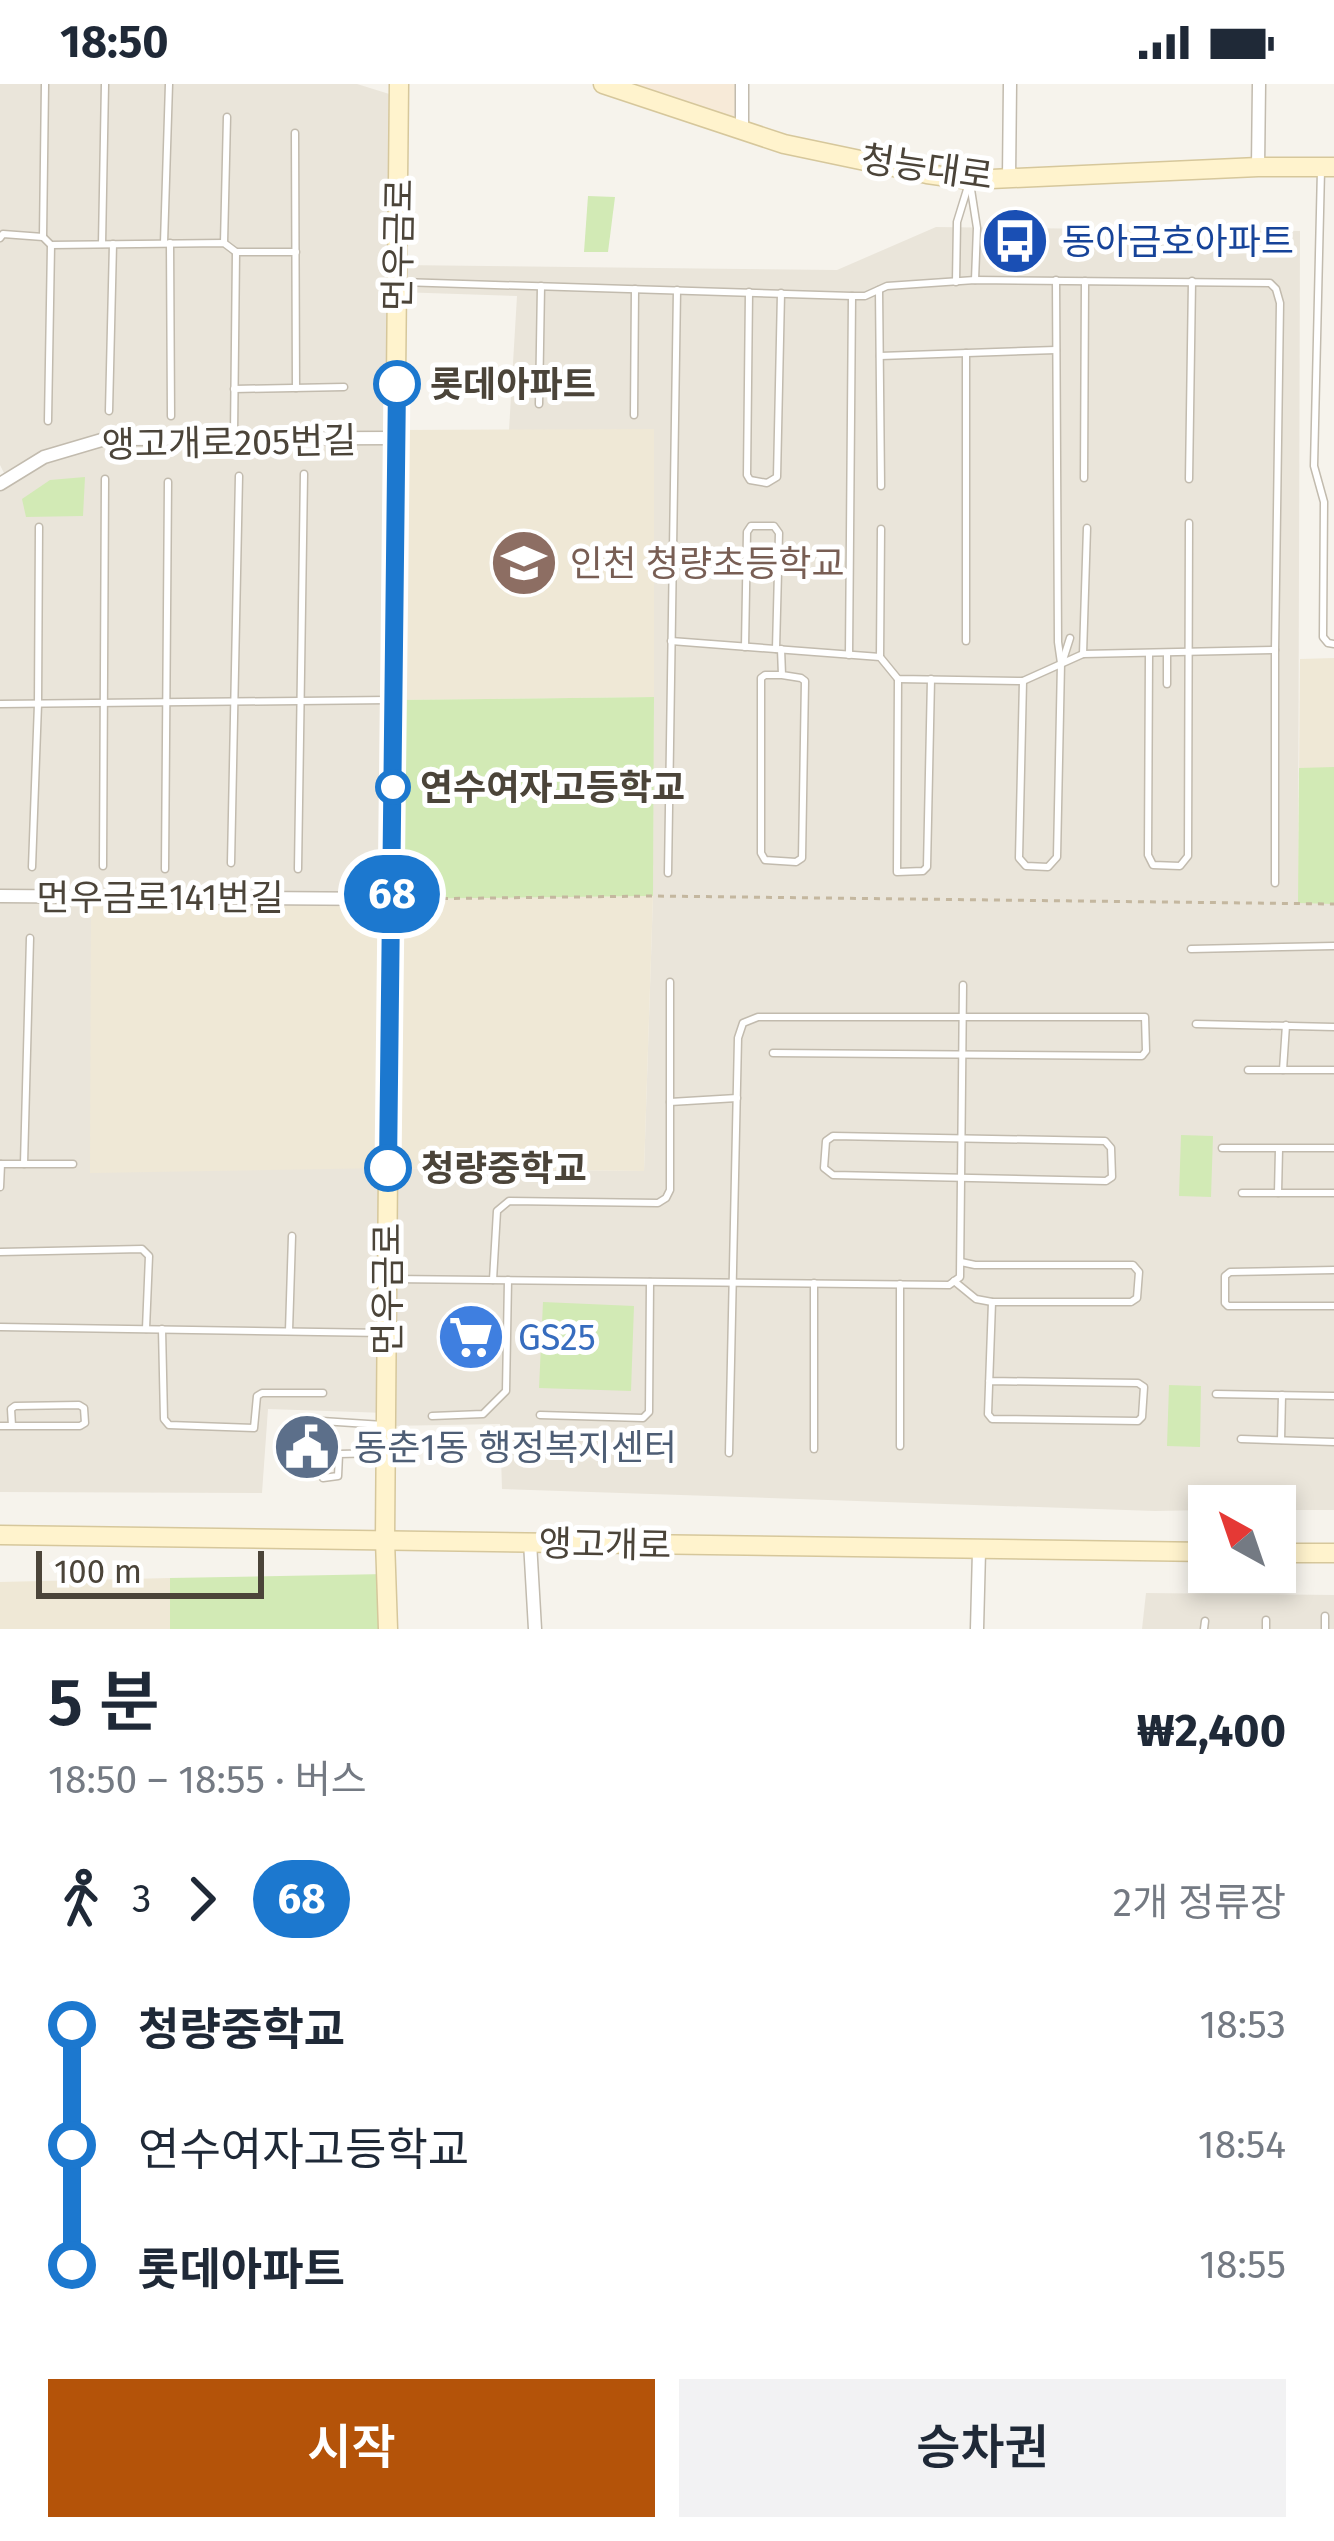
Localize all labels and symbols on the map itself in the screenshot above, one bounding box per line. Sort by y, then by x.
street label: 청능대로 [858,137,996,199]
street label: 먼우금로 [376,178,422,312]
bus stop icon: 동아금호아파트 [980,206,1050,276]
place label: 동아금호아파트 [1062,220,1294,264]
marker: 롯데아파트 [375,362,419,406]
place label: 롯데아파트 [430,363,596,407]
street label: 앵고개로205번길 [101,419,357,467]
school or university icon: 인천 청량초등학교 [489,528,559,598]
place label: 인천 청량초등학교 [570,542,845,586]
place label: 연수여자고등학교 [420,766,685,810]
marker: 연수여자고등학교 [377,771,409,803]
line badge: 68 [338,855,446,933]
street label: 먼우금로141번길 [37,876,283,920]
marker: 청량중학교 [366,1146,410,1190]
place label: 청량중학교 [421,1147,587,1191]
street label: 먼우금로 [366,1223,410,1355]
supermarket icon: GS25 [436,1302,506,1372]
place label: GS25 [518,1316,596,1360]
public building icon: 동춘1동 행정복지센터 [272,1412,342,1482]
place label: 동춘1동 행정복지센터 [354,1426,677,1470]
north arrow [1188,1485,1296,1593]
street label: 앵고개로 [538,1522,672,1568]
scale bar [36,1545,264,1598]

